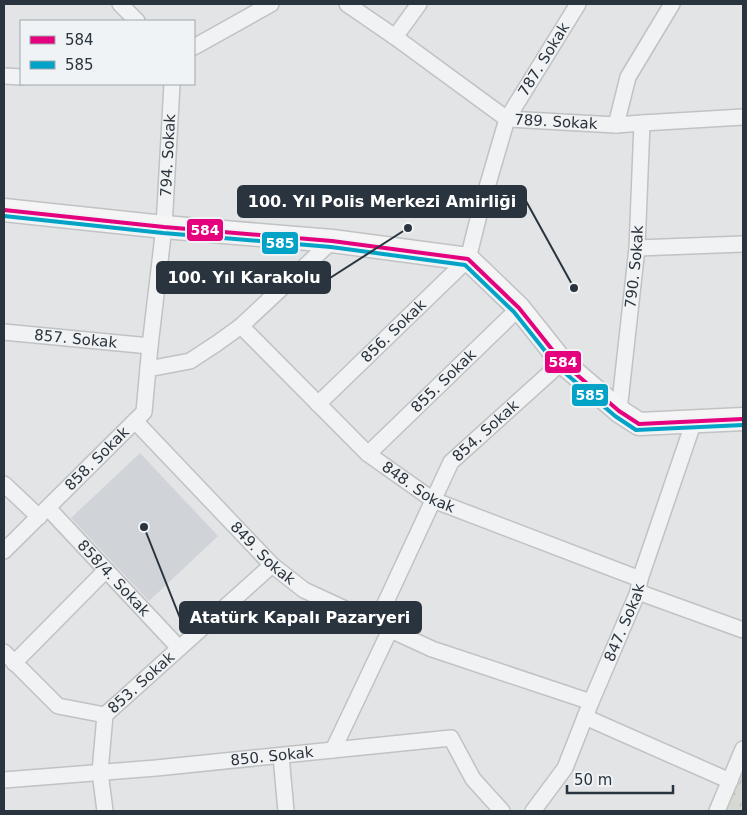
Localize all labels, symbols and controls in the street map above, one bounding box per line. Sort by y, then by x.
street label: 787. Sokak [514,19,573,100]
legend [20,20,195,85]
text: 584 [65,31,94,49]
text: 585 [65,56,94,74]
street label: 789. Sokak [514,110,598,133]
street label: 794. Sokak [157,113,179,198]
callout: 100. Yıl Polis Merkezi Amirliği [238,186,526,217]
text: 100. Yıl Polis Merkezi Amirliği [248,192,516,211]
line badge: 584 [186,218,224,242]
text: 584 [190,222,220,238]
street label: 790. Sokak [621,225,647,309]
line badge: 585 [261,231,299,255]
text: 585 [265,235,295,251]
callout: 100. Yıl Karakolu [157,262,330,293]
text: 100. Yıl Karakolu [167,268,321,287]
street label: 856. Sokak [357,295,430,366]
street label: 857. Sokak [33,326,118,352]
street label: 855. Sokak [407,345,480,416]
line badge: 584 [544,350,582,374]
text: 584 [548,354,578,370]
line badge: 585 [571,383,609,407]
text: 585 [575,387,605,403]
street label: 854. Sokak [449,396,523,465]
street label: 858. Sokak [61,423,133,494]
street label: 848. Sokak [378,458,458,517]
street label: 849. Sokak [227,518,299,589]
street label: 858/4. Sokak [74,536,154,620]
street label: 847. Sokak [600,582,648,664]
callout: Atatürk Kapalı Pazaryeri [180,602,421,633]
text: Atatürk Kapalı Pazaryeri [190,608,410,627]
street label: 853. Sokak [104,648,178,717]
street label: 850. Sokak [230,743,315,769]
scale bar [567,762,673,794]
text: 50 m [574,771,612,789]

